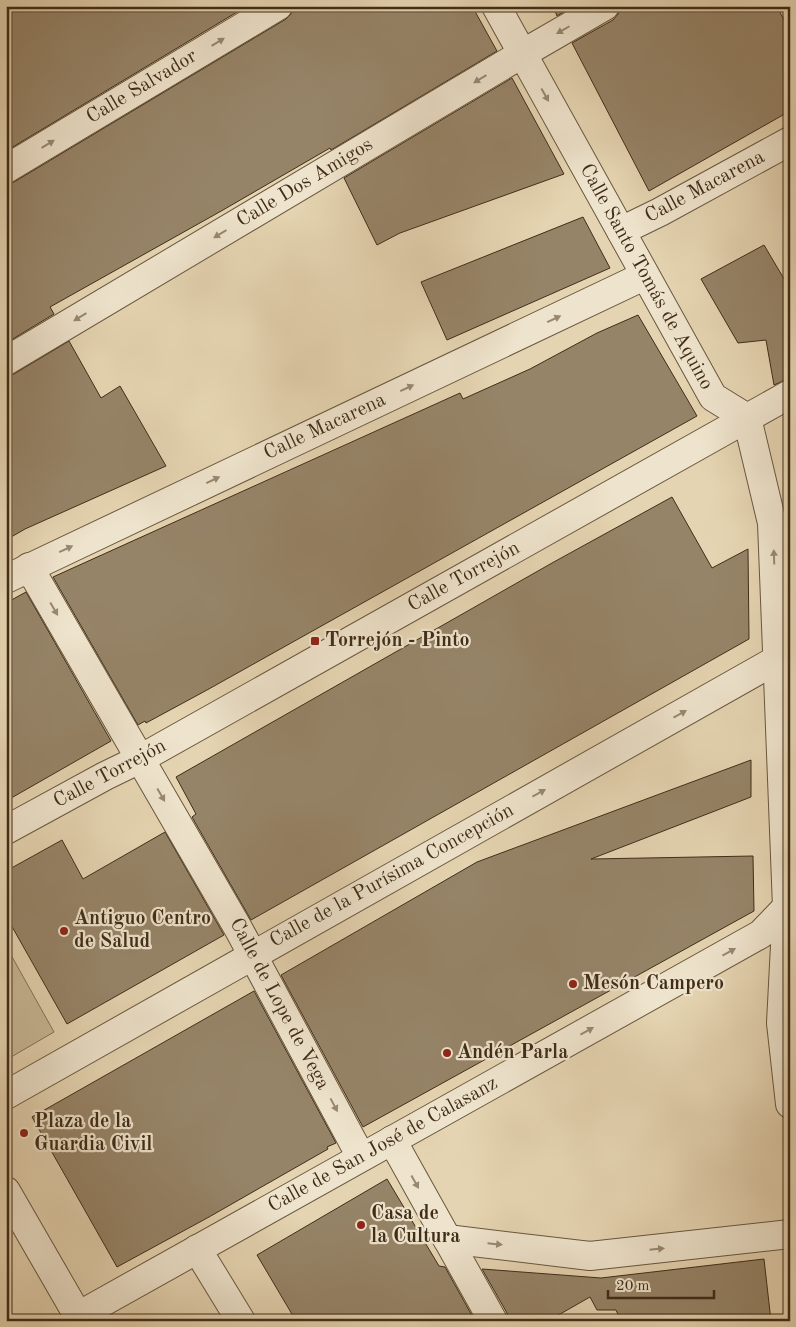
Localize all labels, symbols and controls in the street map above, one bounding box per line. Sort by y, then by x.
one-way arrow [557,26,570,35]
one-way arrow [211,38,224,47]
street label: Calle Salvador [83,46,201,128]
one-way arrow [473,75,486,84]
one-way arrow [540,88,549,102]
street label: Calle Dos Amigos [234,135,376,231]
one-way arrow [42,139,55,148]
street label: Calle Macarena [642,147,768,227]
street label: Calle Santo Tomás de Aquino [576,161,716,393]
one-way arrow [213,229,226,238]
one-way arrow [74,313,87,322]
one-way arrow [547,315,561,323]
one-way arrow [400,384,414,392]
street label: Calle Macarena [261,390,389,464]
one-way arrow [206,476,220,484]
street label: Calle Torrejón [405,538,523,616]
one-way arrow [59,545,73,553]
one-way arrow [769,549,777,565]
one-way arrow [49,602,58,615]
place label: Torrejón - Pinto [325,631,470,651]
marker: Torrejón - Pinto [309,635,321,647]
one-way arrow [674,709,687,718]
street label: Calle Torrejón [50,736,170,812]
one-way arrow [156,789,165,802]
one-way arrow [532,789,545,798]
street label: Calle de la Purísima Concepción [267,800,518,952]
place label: Antiguo Centro de Salud [74,909,211,952]
street label: Calle de Lope de Vega [225,915,333,1093]
marker: Antiguo Centro de Salud [58,925,70,937]
one-way arrow [723,947,736,956]
place label: Mesón Campero [583,974,724,994]
marker: Mesón Campero [567,978,579,990]
one-way arrow [581,1026,594,1035]
place label: Andén Parla [457,1043,568,1063]
marker: Andén Parla [441,1047,453,1059]
street label: Calle de San José de Calasanz [265,1073,501,1217]
one-way arrow [329,1099,338,1112]
place label: Plaza de la Guardia Civil [34,1112,152,1155]
marker: Plaza de la Guardia Civil [18,1127,30,1139]
one-way arrow [411,1176,420,1189]
place label: Casa de la Cultura [371,1204,460,1247]
marker: Casa de la Cultura [355,1219,367,1231]
one-way arrow [487,1240,503,1248]
one-way arrow [649,1245,665,1253]
scale bar [608,1267,715,1299]
text: 20 m [616,1279,650,1294]

